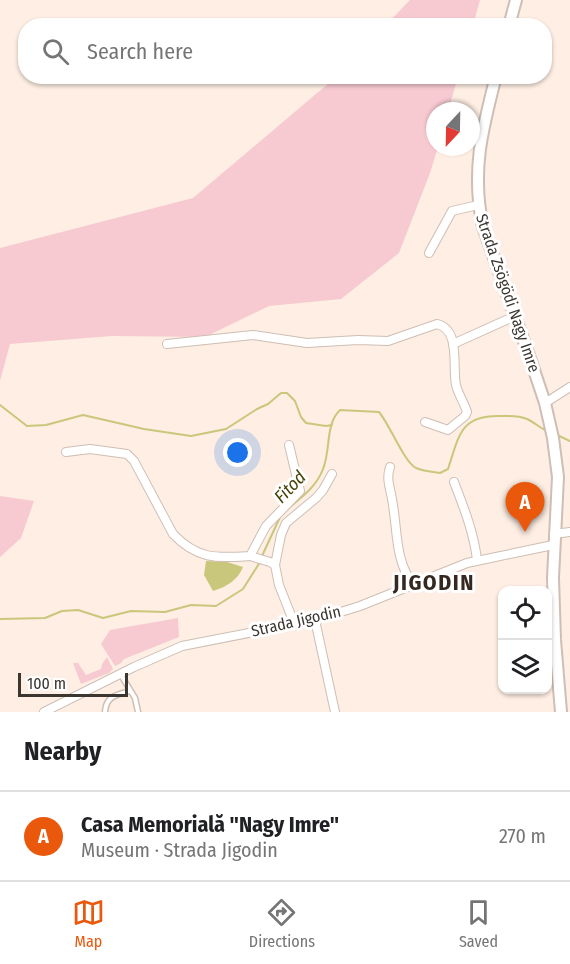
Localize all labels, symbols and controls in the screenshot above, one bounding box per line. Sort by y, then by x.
search box [18,18,552,84]
icon: search [39,35,72,68]
text: Search here [87,38,193,65]
north arrow [426,102,480,156]
street label: Strada Zsögödi Nagy Imre [472,211,544,375]
your location [223,438,252,467]
water label: Fitod [269,466,311,508]
pin: A [506,482,544,532]
district label: JIGODIN [392,569,475,596]
map controls [498,586,552,694]
button: locate [498,586,552,640]
street label: Strada Jigodin [249,601,343,641]
button: layers [498,640,552,694]
scale bar [18,670,128,698]
text: 100 m [27,674,66,693]
text: Nearby [24,736,101,767]
text: Casa Memorială "Nagy Imre" [81,811,339,838]
text: A [38,824,49,848]
text: 270 m [499,824,546,848]
text: Museum · Strada Jigodin [81,838,278,862]
tab: Map [72,896,105,951]
tab: Directions [249,896,315,951]
tab: Saved [459,896,498,951]

